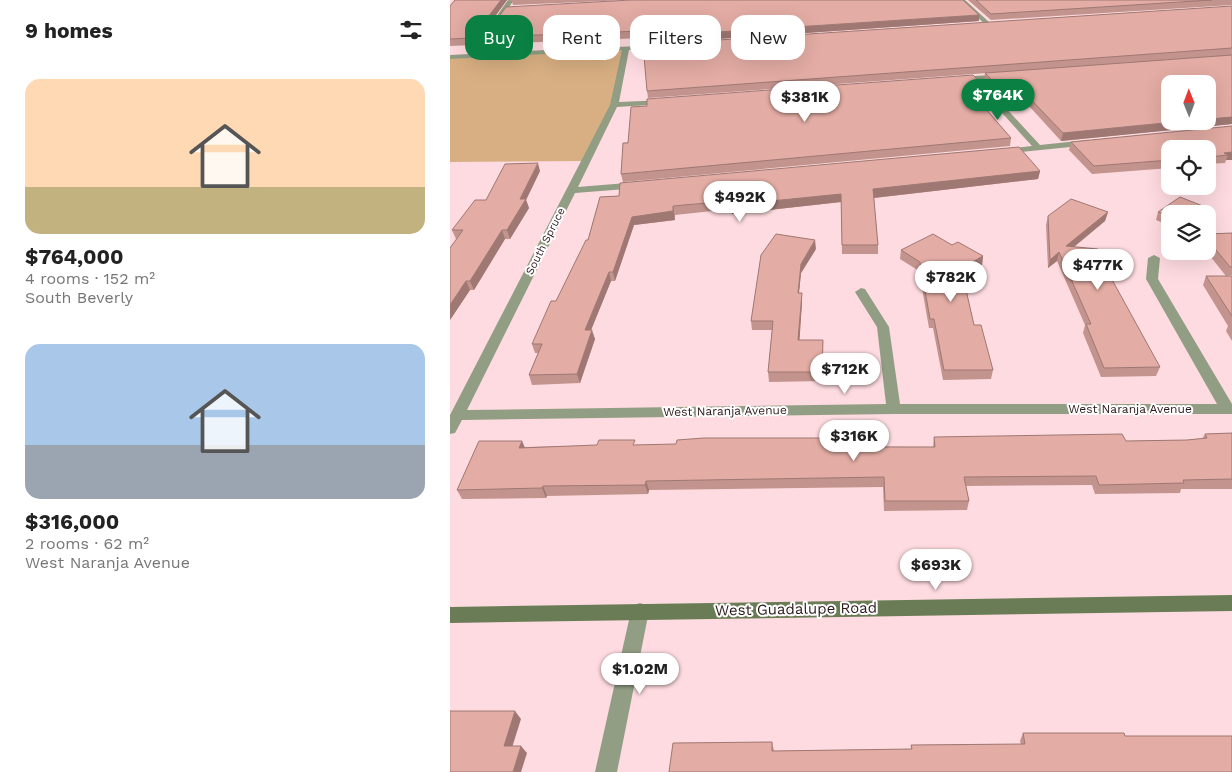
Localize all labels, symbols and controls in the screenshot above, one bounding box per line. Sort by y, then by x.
chip: Buy [465,15,533,60]
chip: Rent [543,15,620,60]
chip: Filters [630,15,721,60]
chip: New [731,15,805,60]
icon: filters [397,16,425,44]
text: 9 homes [25,18,113,43]
north arrow [1161,75,1216,130]
map controls [1161,75,1216,260]
pin: $764K [963,78,1033,121]
pin: $381K [770,80,840,123]
text: $764K [973,85,1023,104]
text: $381K [781,87,829,106]
icon: home [180,111,270,201]
button: locate [1161,140,1216,195]
pin: $492K [705,180,775,223]
text: $492K [714,187,766,206]
button: layers [1161,205,1216,260]
street label: South Spruce [523,206,568,277]
text: $764,000 [25,244,124,269]
pin: $477K [1063,248,1133,291]
text: $477K [1073,255,1123,274]
pin: $782K [916,260,986,303]
text: $782K [926,267,976,286]
text: 4 rooms · 152 m² [25,269,155,288]
text: South Beverly [25,288,133,307]
pin: $712K [810,352,880,395]
text: $712K [821,359,869,378]
icon: home [180,376,270,466]
street label: West Naranja Avenue [1068,402,1192,416]
street label: West Naranja Avenue [663,403,787,419]
pin: $316K [819,420,889,462]
text: $316K [830,426,878,445]
text: $316,000 [25,509,119,534]
text: 2 rooms · 62 m² [25,534,149,553]
pin: $693K [901,548,971,591]
text: West Naranja Avenue [25,553,190,572]
text: $693K [911,555,961,574]
street label: West Guadalupe Road [715,599,877,619]
pin: $1.02M [599,652,681,695]
text: $1.02M [612,659,668,678]

